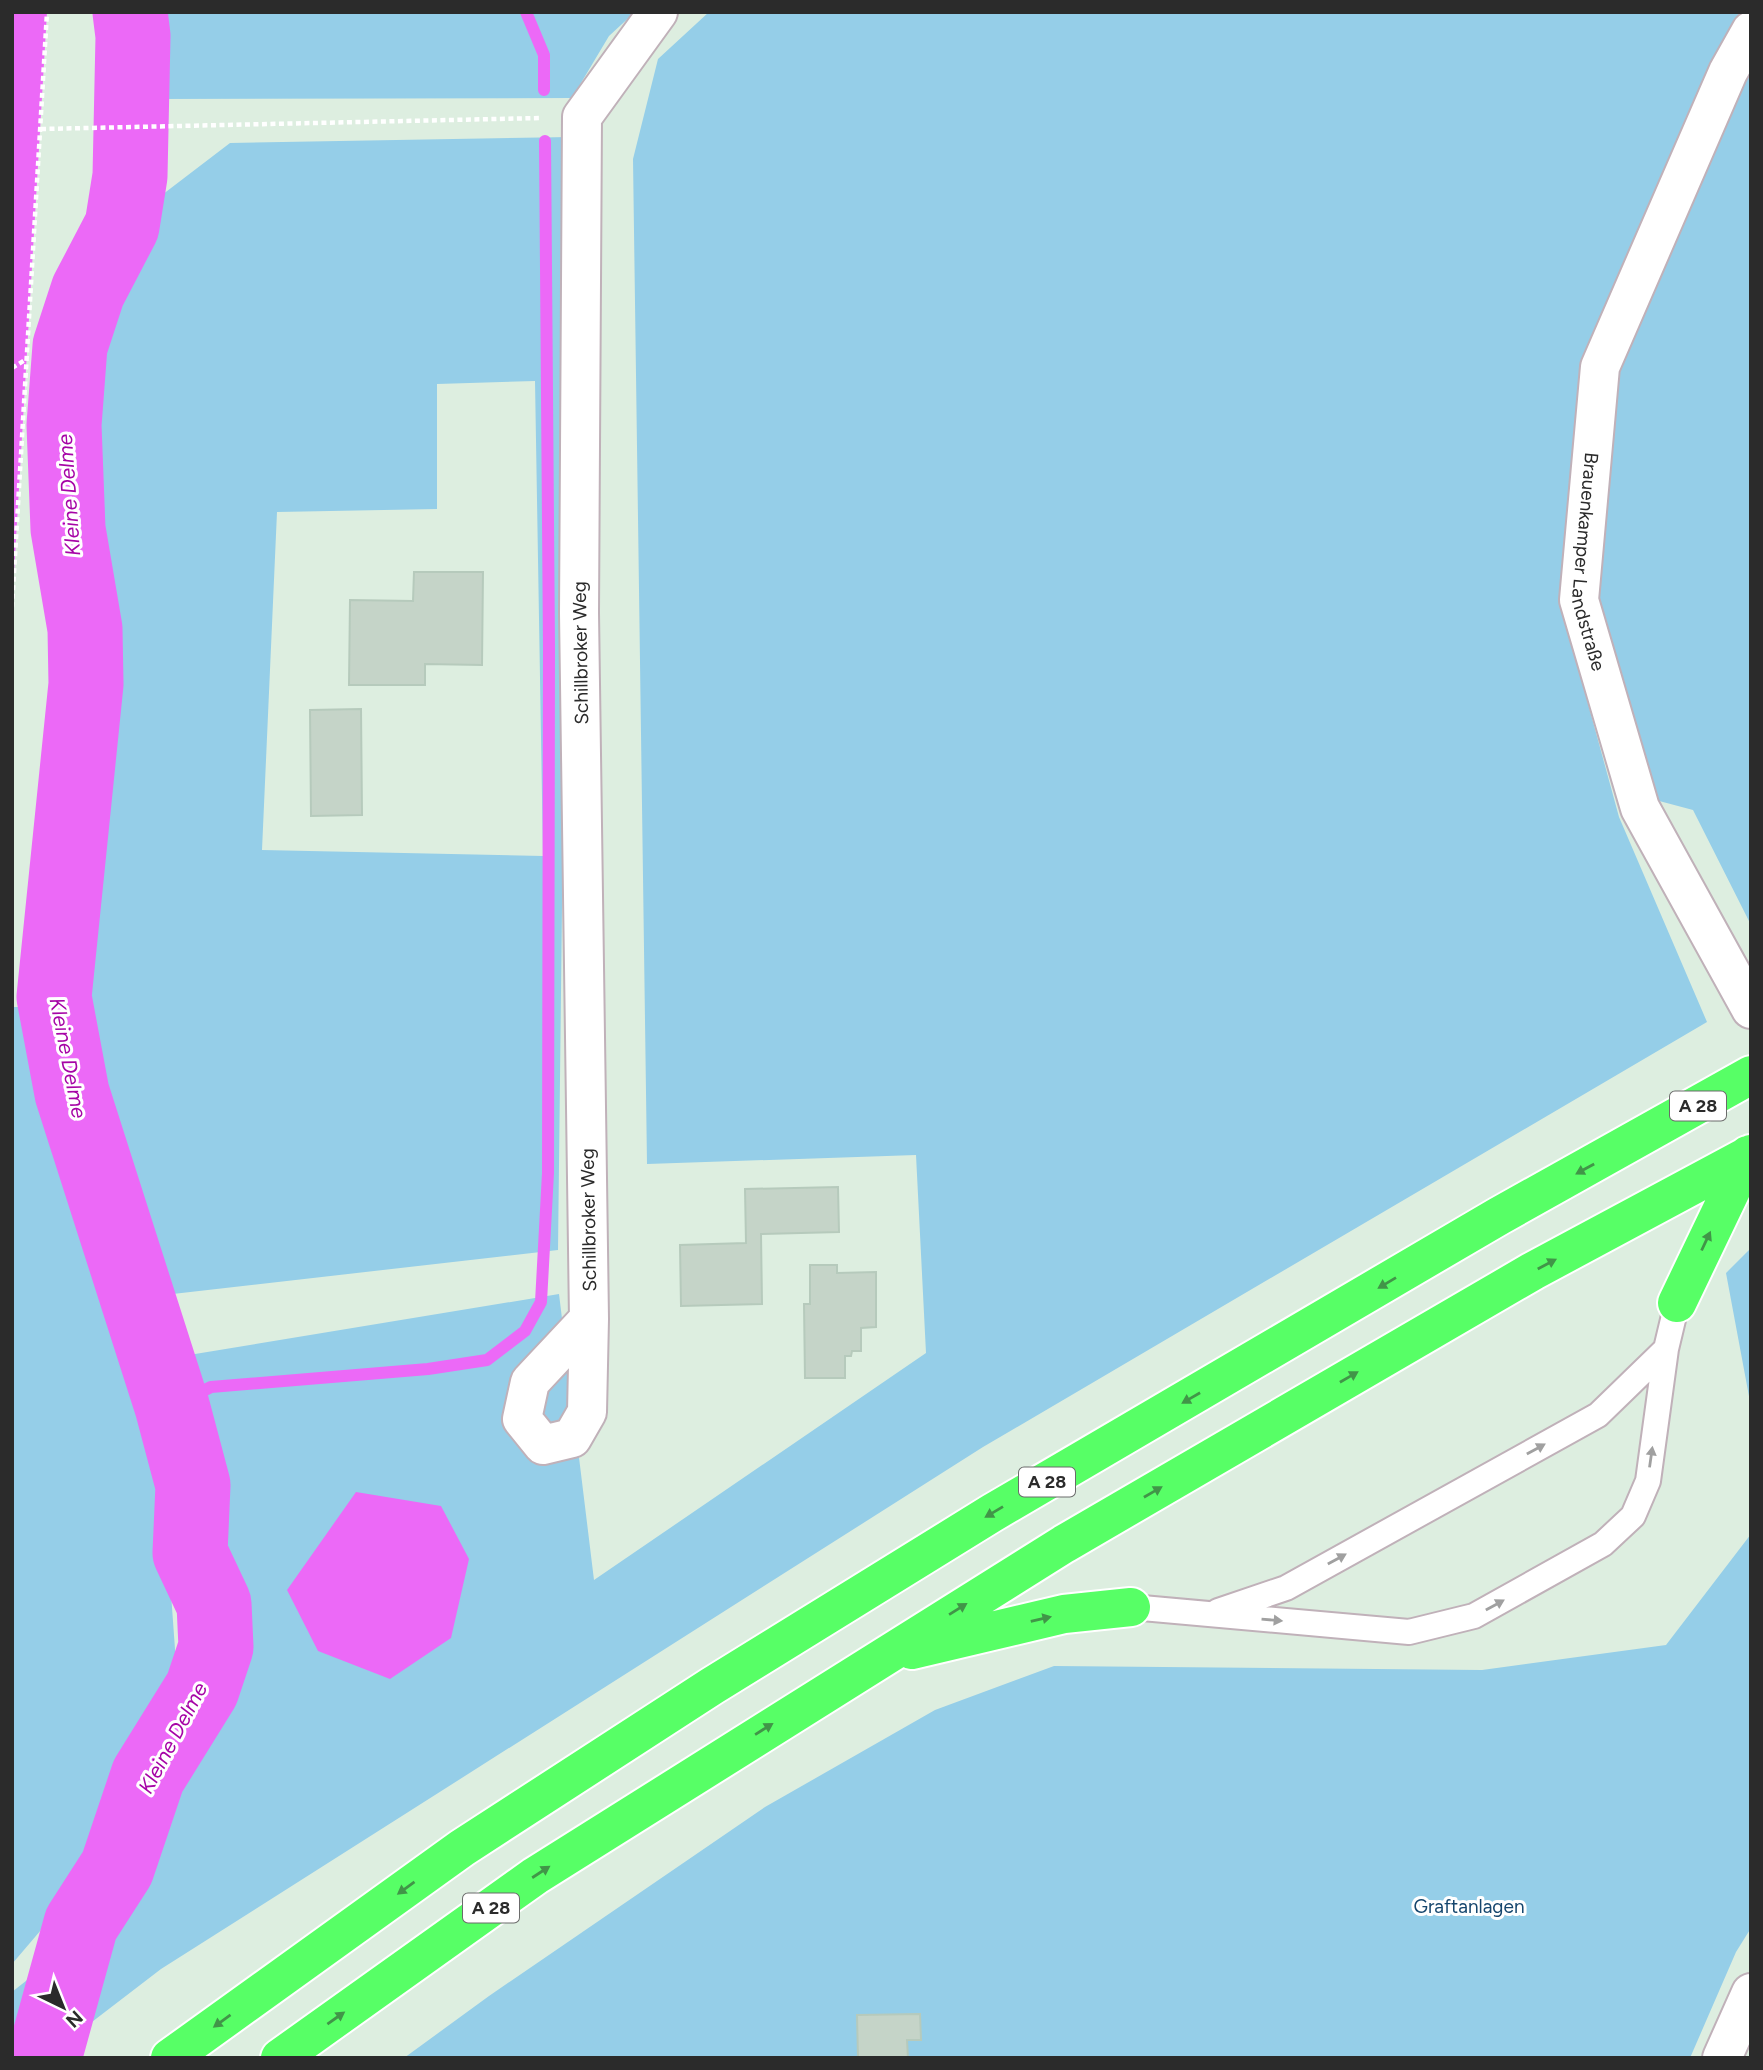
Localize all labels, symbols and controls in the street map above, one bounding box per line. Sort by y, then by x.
water label: Kleine Delme [52,433,85,557]
street label: Brauenkamper Landstraße [1567,451,1610,674]
street label: Schillbroker Weg [568,581,593,725]
water label: Kleine Delme [45,996,93,1121]
road number: A 28 [1670,1092,1726,1120]
street label: Schillbroker Weg [576,1148,601,1292]
one-way arrow [1575,1163,1594,1175]
one-way arrow [1701,1231,1712,1251]
one-way arrow [1537,1258,1556,1270]
one-way arrow [1378,1276,1397,1289]
one-way arrow [1340,1371,1359,1383]
one-way arrow [1182,1392,1201,1404]
one-way arrow [1527,1443,1546,1455]
one-way arrow [1646,1446,1657,1468]
road number: A 28 [1019,1468,1075,1497]
one-way arrow [1143,1486,1162,1498]
one-way arrow [985,1506,1004,1518]
one-way arrow [1328,1553,1347,1565]
one-way arrow [1485,1599,1504,1611]
one-way arrow [948,1603,967,1616]
one-way arrow [1030,1614,1052,1625]
one-way arrow [1262,1615,1284,1626]
water label: Kleine Delme [133,1678,213,1798]
one-way arrow [754,1723,774,1736]
one-way arrow [532,1866,551,1879]
one-way arrow [397,1880,415,1894]
road number: A 28 [463,1894,519,1922]
park label: Graftanlagen [1414,1895,1525,1918]
north arrow [28,1972,98,2042]
text: N [61,2006,87,2032]
one-way arrow [327,2011,345,2025]
one-way arrow [213,2013,231,2028]

